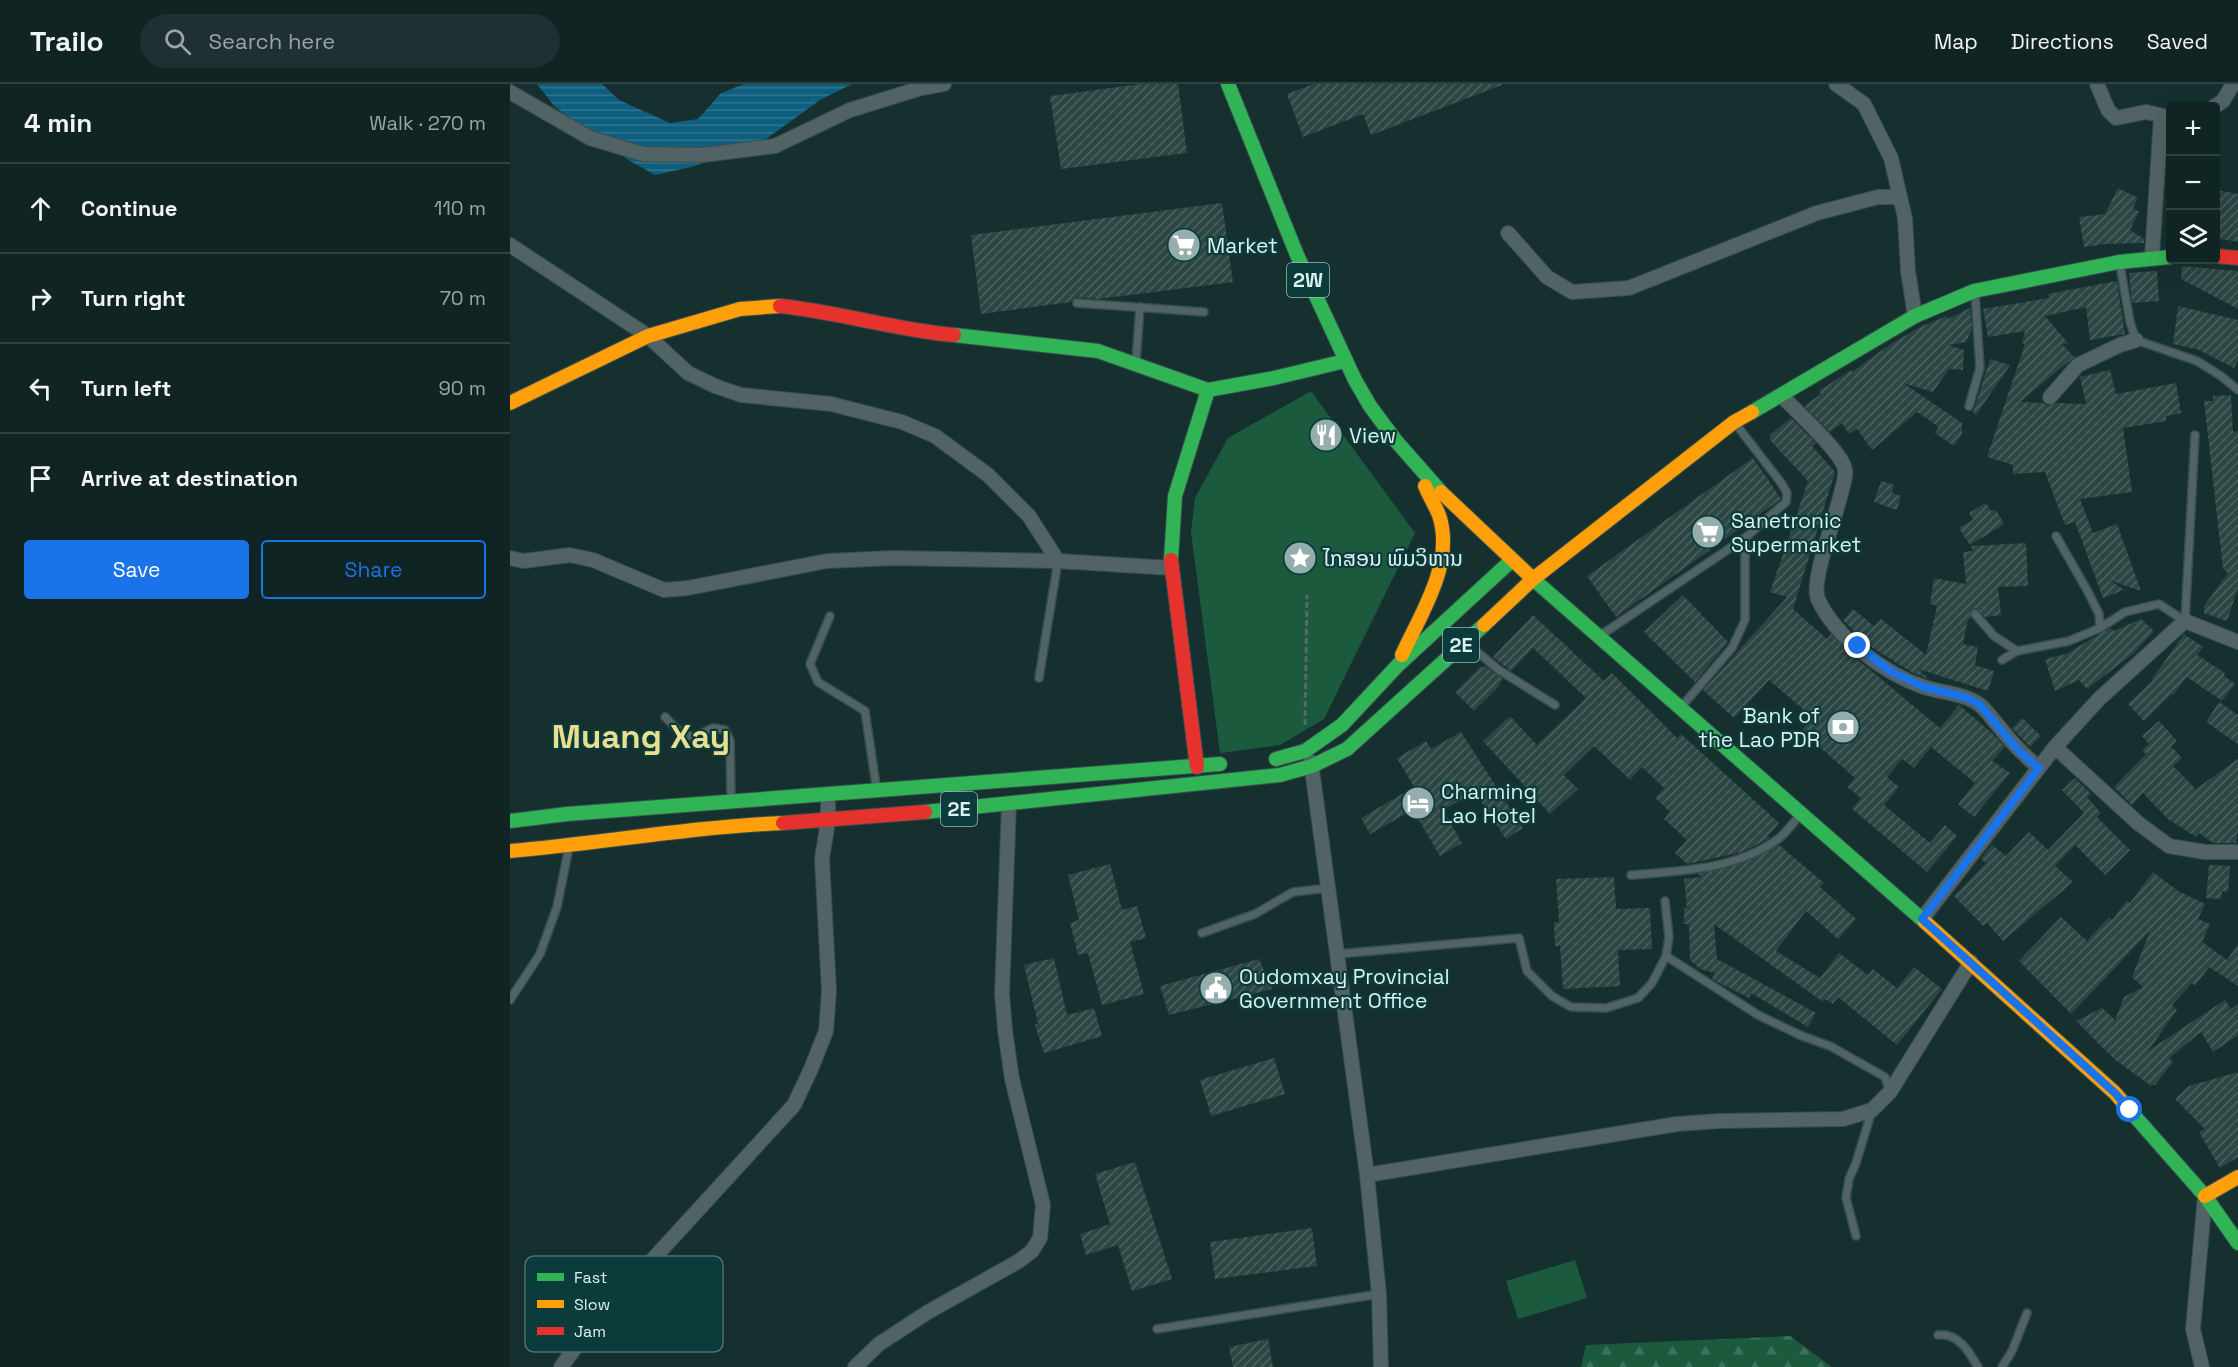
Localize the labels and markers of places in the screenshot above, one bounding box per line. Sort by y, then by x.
supermarket icon: Market [1166,227,1202,263]
place label: Market [1207,232,1278,259]
restaurant icon: View [1308,417,1344,453]
place label: View [1349,422,1396,449]
place label: Sanetronic Supermarket [1731,507,1861,558]
supermarket icon: Sanetronic Supermarket [1690,514,1726,550]
place icon: ໄກສອນ ພົມວິຫານ [1282,540,1318,576]
place label: ໄກສອນ ພົມວິຫານ [1322,545,1463,572]
place label: Bank of the Lao PDR [1698,702,1820,753]
bank icon: Bank of the Lao PDR [1825,709,1861,745]
place label: Charming Lao Hotel [1441,778,1537,829]
hotel icon: Charming Lao Hotel [1400,785,1436,821]
place label: Oudomxay Provincial Government Office [1239,963,1450,1014]
public building icon: Oudomxay Provincial Government Office [1198,970,1234,1006]

